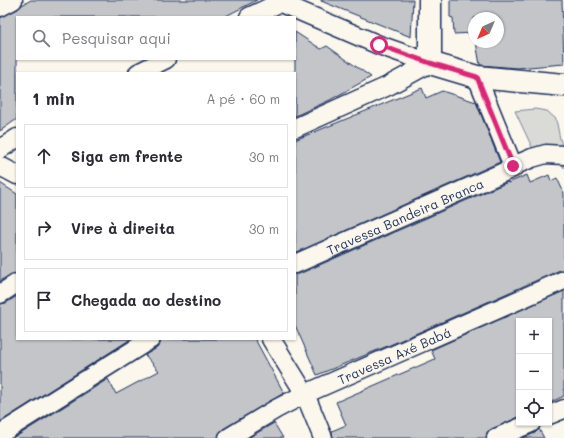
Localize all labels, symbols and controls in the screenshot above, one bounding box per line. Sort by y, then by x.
north arrow [468,12,504,48]
search box [16,16,296,60]
icon: search [30,27,52,49]
text: Pesquisar aqui [62,28,171,48]
route start [370,36,388,54]
text: 1 min [32,87,75,109]
text: A pé · 60 m [206,90,280,107]
icon: ahead [33,145,55,167]
text: Siga em frente [71,146,183,166]
text: 30 m [249,148,279,165]
route end [504,157,522,175]
street label: Travessa Bandeira Branca [324,174,486,258]
icon: right [33,217,55,239]
text: Vire à direita [71,218,175,238]
text: 30 m [249,220,279,237]
icon: arrive [33,289,55,311]
text: Chegada ao destino [71,290,221,310]
map controls [516,318,552,426]
button: + [516,318,552,354]
street label: Travessa Axé Babá [335,322,453,387]
button: − [516,354,552,390]
button: locate [516,390,552,426]

